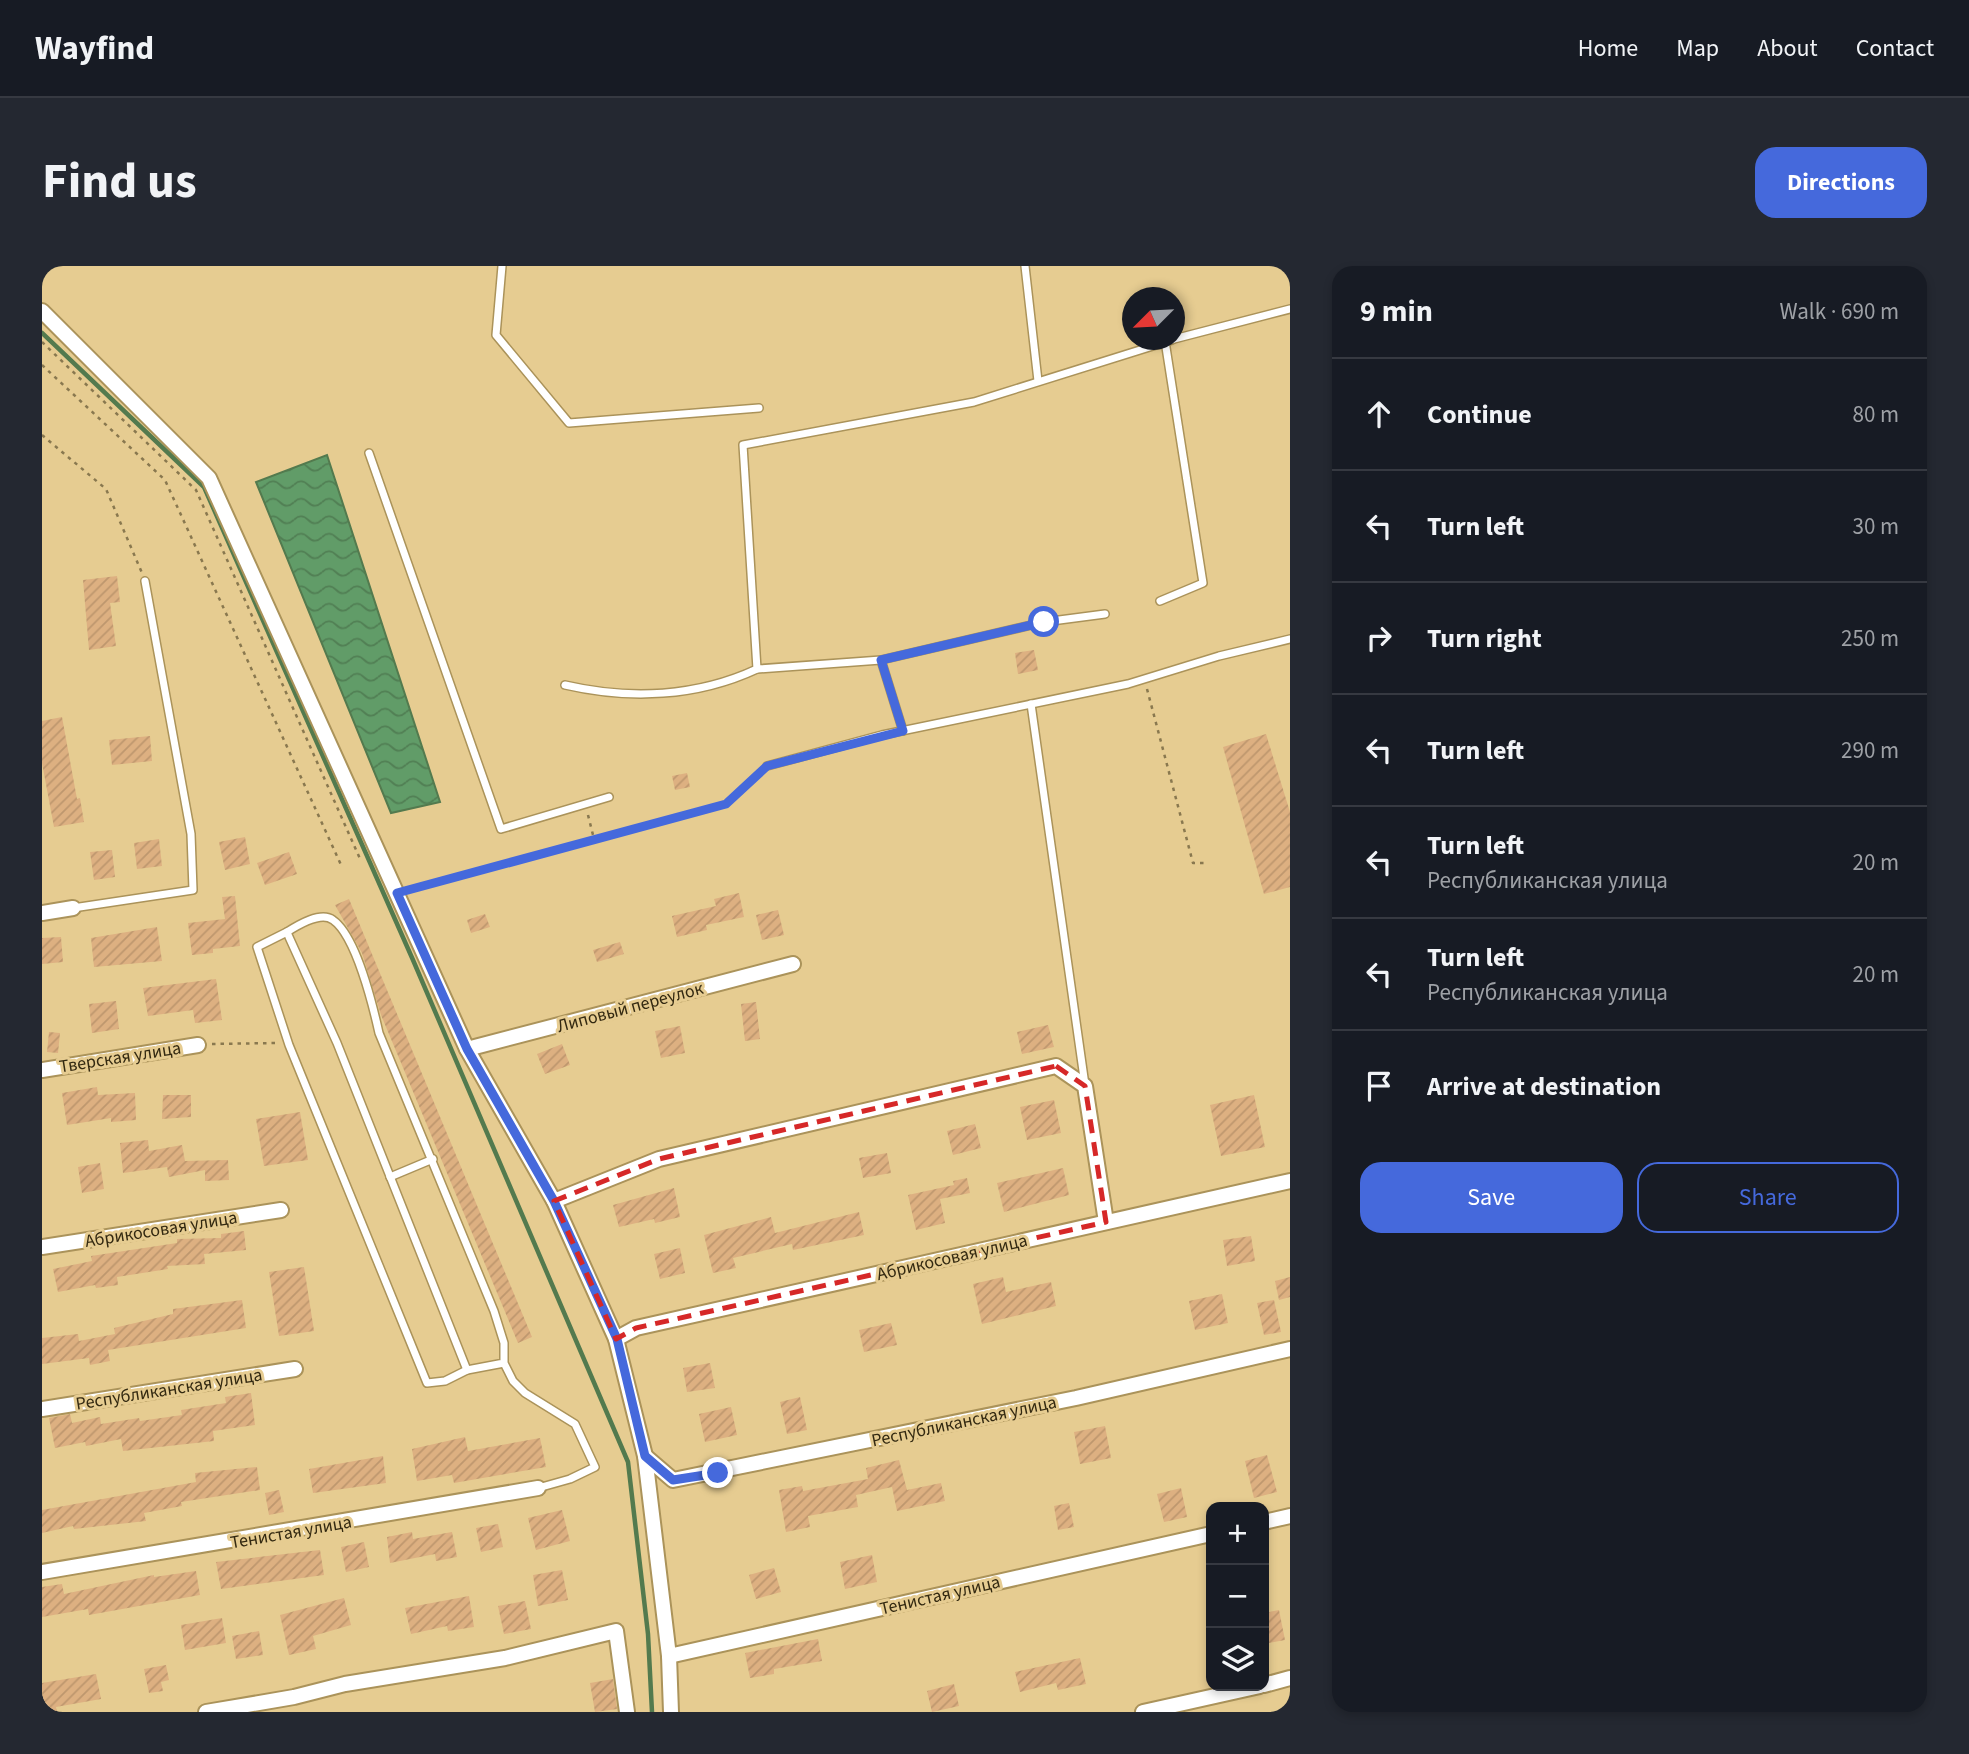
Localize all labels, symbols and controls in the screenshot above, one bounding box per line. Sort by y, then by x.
text: Wayfind [35,25,154,72]
text: Home [1578,31,1638,66]
text: Map [1676,31,1719,66]
text: About [1757,31,1818,66]
text: Contact [1856,31,1934,66]
text: Find us [42,147,197,217]
button: Directions [1755,147,1927,218]
north arrow [1122,287,1185,350]
text: 9 min [1360,290,1433,333]
text: Walk · 690 m [1780,295,1899,328]
icon: ahead [1360,395,1398,433]
text: Continue [1427,396,1532,433]
text: 80 m [1852,398,1899,431]
icon: left [1360,507,1398,545]
text: Turn left [1427,508,1524,545]
text: 30 m [1852,510,1899,543]
route start [1028,606,1059,637]
icon: right [1360,619,1398,657]
text: Turn right [1427,620,1542,657]
text: 250 m [1841,622,1899,655]
icon: left [1360,731,1398,769]
text: Turn left [1427,732,1524,769]
text: 290 m [1841,734,1899,767]
text: Turn left [1427,827,1524,864]
icon: left [1360,843,1398,881]
text: 20 m [1852,846,1899,879]
text: Республиканская улица [1427,864,1668,897]
text: Turn left [1427,939,1524,976]
icon: left [1360,955,1398,993]
text: 20 m [1852,958,1899,991]
street label: Липовый переулок [554,976,706,1039]
text: Республиканская улица [1427,976,1668,1009]
street label: Тверская улица [57,1036,183,1079]
icon: arrive [1360,1067,1398,1105]
text: Arrive at destination [1427,1068,1661,1105]
button: Save [1360,1162,1623,1233]
button: Share [1637,1162,1899,1233]
street label: Абрикосовая улица [83,1205,239,1254]
street label: Абрикосовая улица [874,1228,1030,1287]
street label: Республиканская улица [74,1362,264,1417]
street label: Республиканская улица [869,1390,1059,1453]
route end [702,1457,733,1488]
map controls [1206,1502,1269,1691]
button: + [1206,1502,1269,1565]
street label: Тенистая улица [228,1510,354,1555]
button: − [1206,1565,1269,1628]
street label: Тенистая улица [878,1570,1003,1621]
button: layers [1206,1628,1269,1691]

